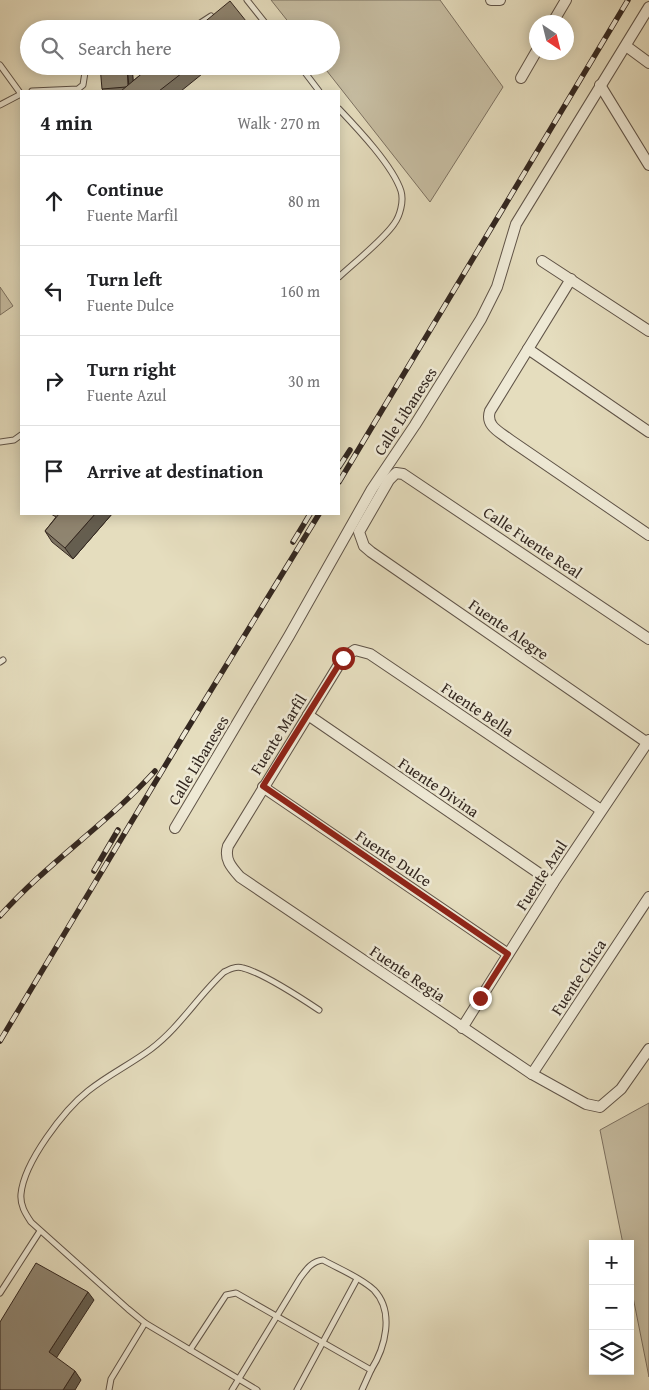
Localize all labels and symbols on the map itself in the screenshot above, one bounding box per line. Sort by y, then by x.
north arrow [529,15,574,60]
street label: Calle Libaneses [367,362,443,460]
street label: Calle Fuente Real [479,500,588,584]
street label: Fuente Alegre [464,592,554,666]
route start [332,647,355,670]
street label: Fuente Bella [437,676,519,742]
street label: Fuente Marfil [244,689,313,779]
street label: Calle Libaneses [162,710,234,810]
street label: Fuente Divina [394,751,485,823]
street label: Fuente Dulce [351,824,437,892]
street label: Fuente Azul [509,835,573,915]
street label: Fuente Chica [544,934,612,1020]
street label: Fuente Regia [365,939,451,1007]
route end [469,987,492,1010]

